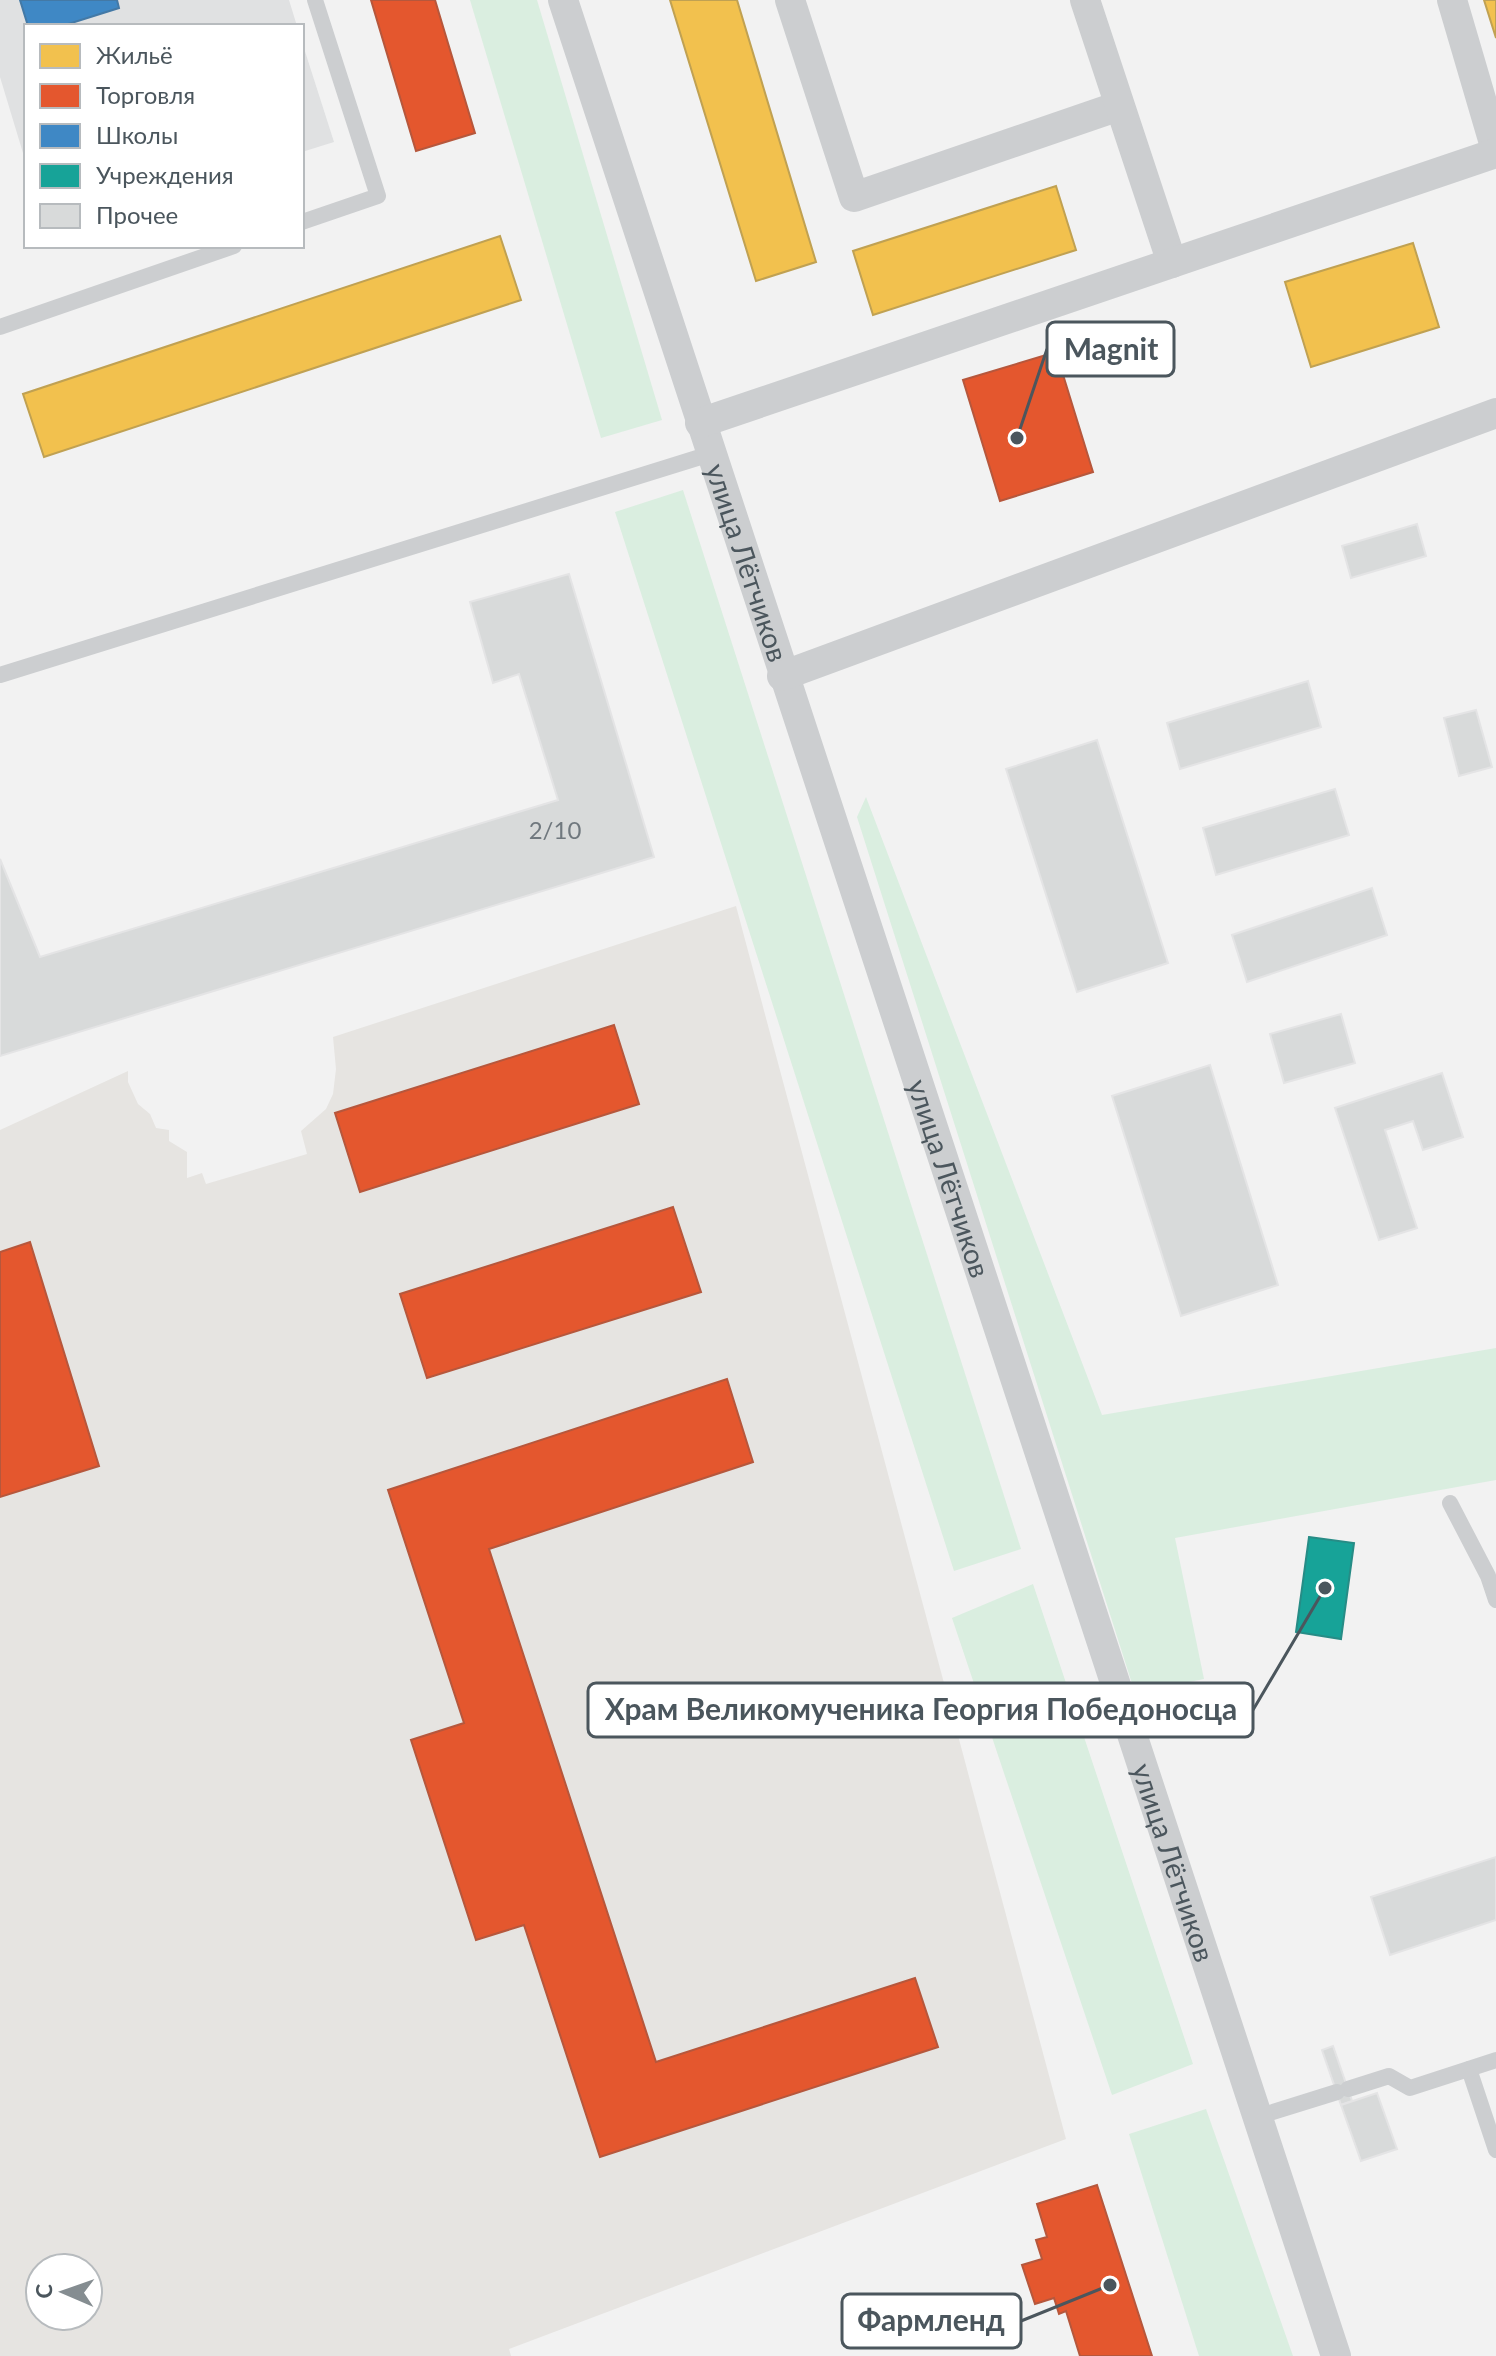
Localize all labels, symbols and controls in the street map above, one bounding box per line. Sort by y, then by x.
legend [24,24,304,248]
text: Жильё [96,40,173,69]
text: Торговля [96,80,195,109]
text: Школы [96,120,178,149]
text: Учреждения [96,160,234,189]
text: Прочее [96,200,178,229]
callout: Magnit [1047,322,1174,376]
text: Magnit [1064,330,1158,366]
street label: улица Лётчиков [699,459,796,666]
house number: 2/10 [529,815,581,844]
street label: улица Лётчиков [901,1075,998,1282]
callout: Храм Великомученика Георгия Победоносца [588,1683,1253,1737]
text: Храм Великомученика Георгия Победоносца [605,1690,1237,1726]
street label: улица Лётчиков [1126,1759,1222,1966]
north arrow [24,2252,104,2332]
text: С [30,2283,57,2299]
callout: Фармленд [842,2294,1021,2348]
text: Фармленд [857,2301,1005,2337]

